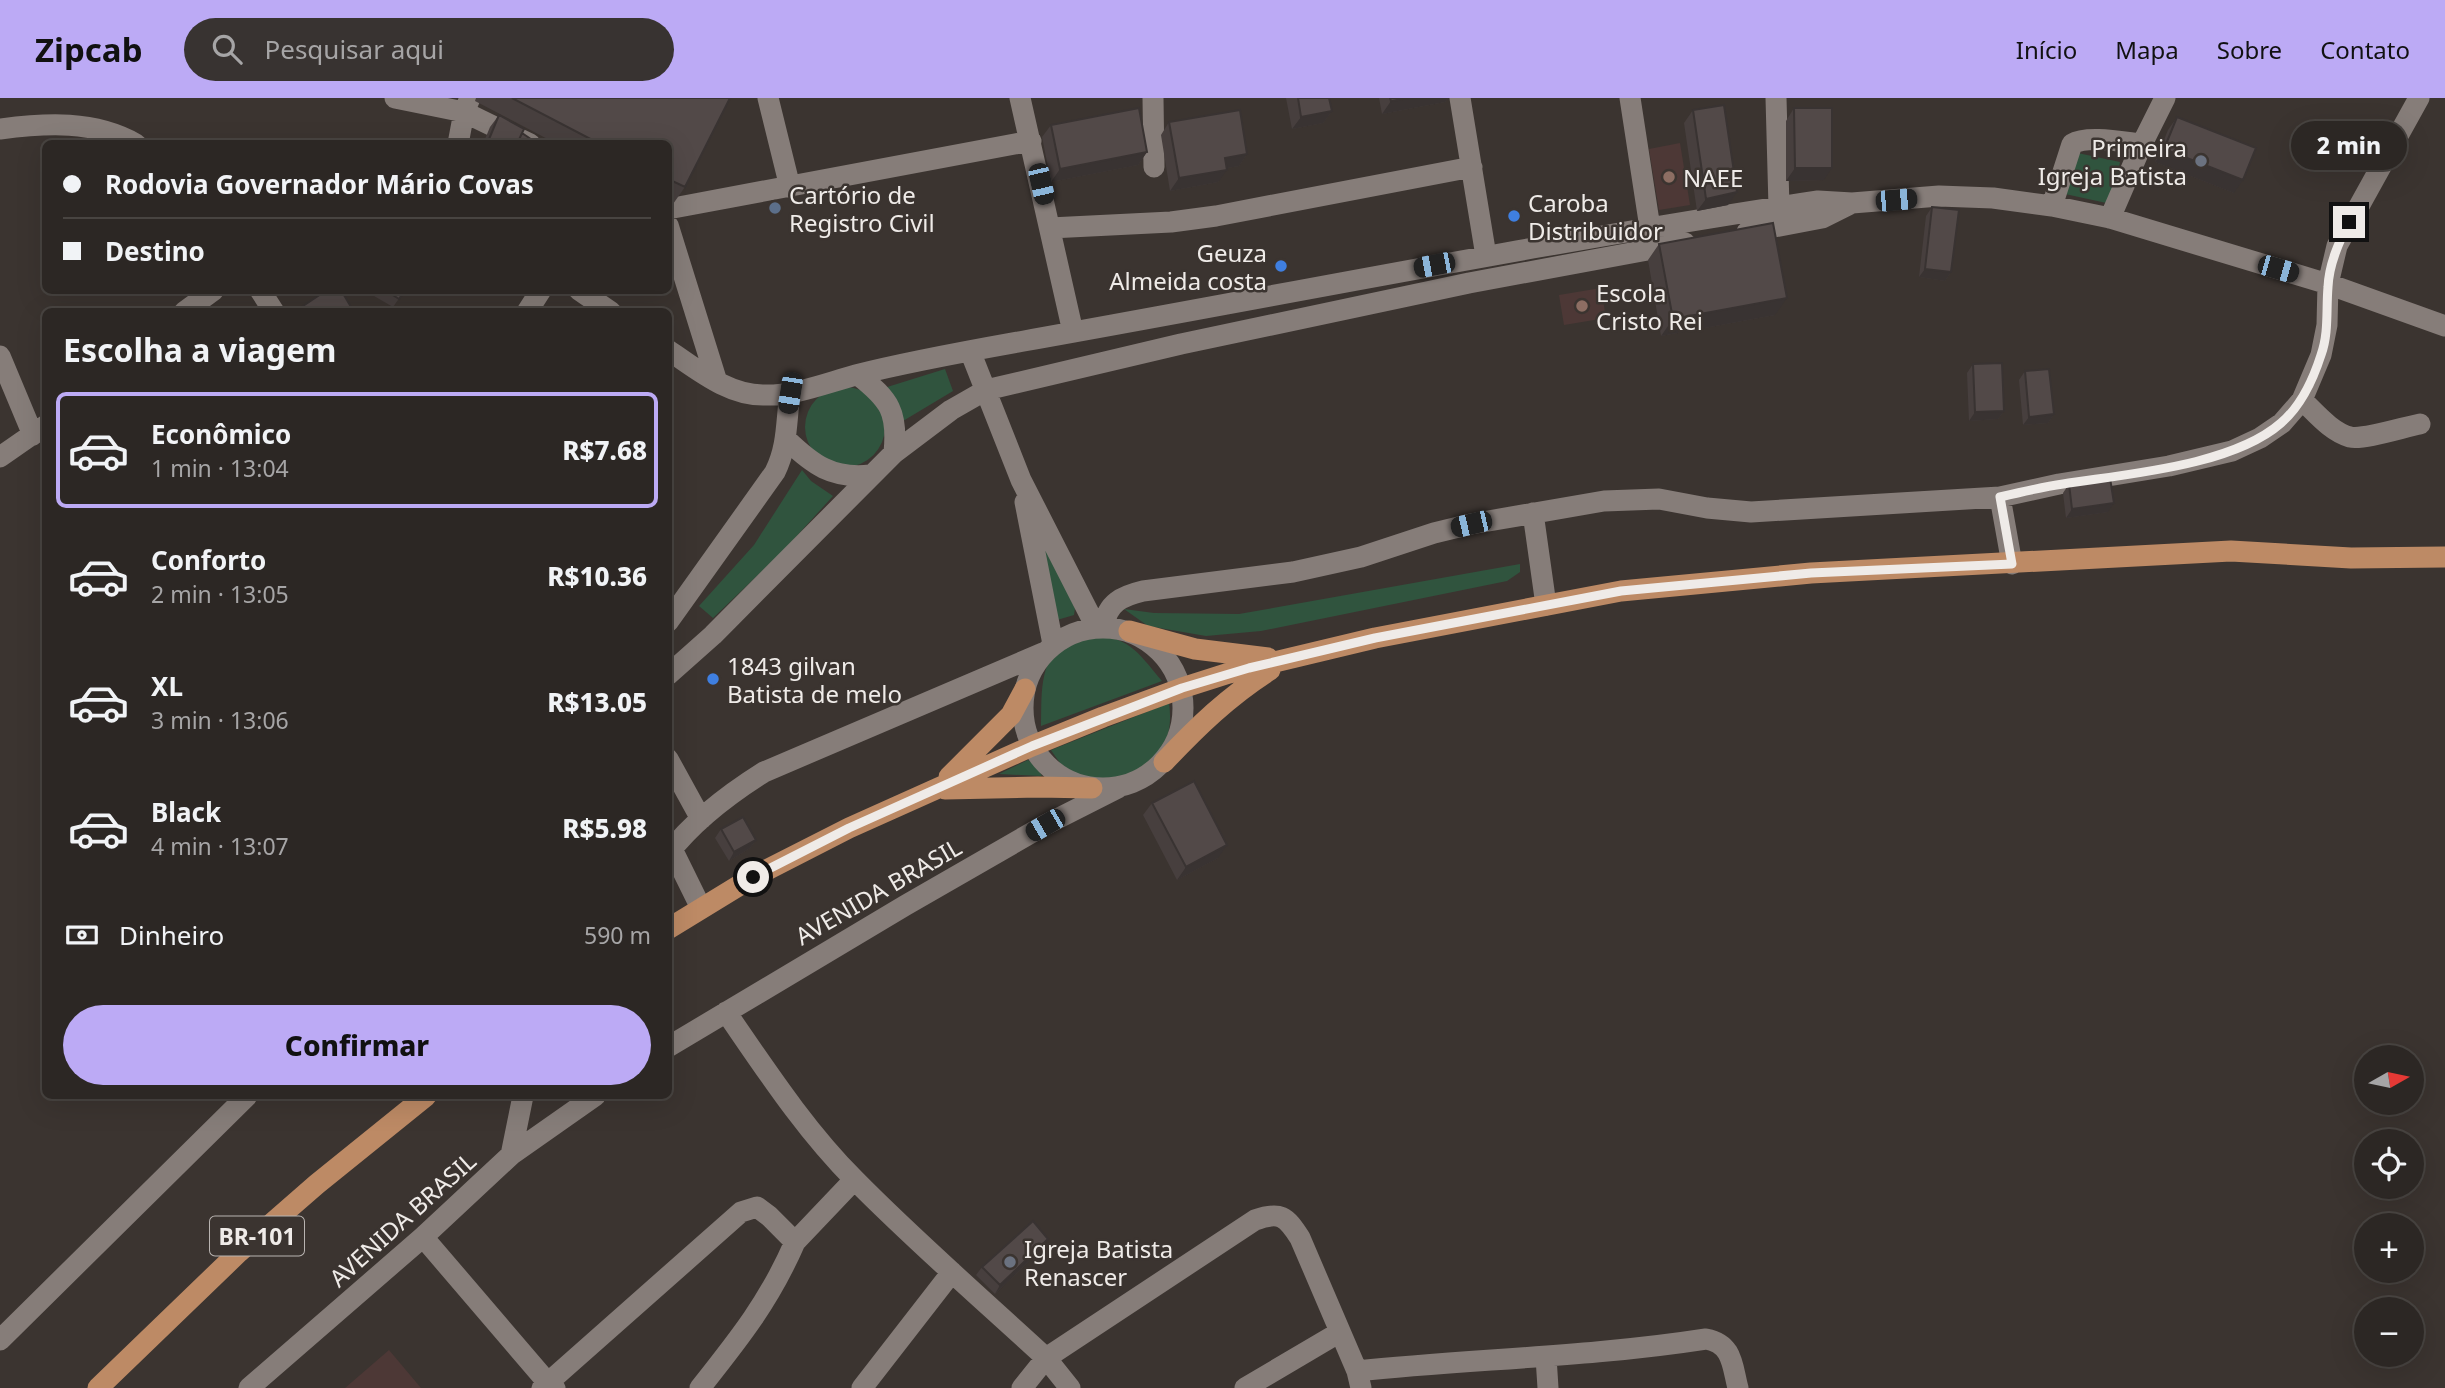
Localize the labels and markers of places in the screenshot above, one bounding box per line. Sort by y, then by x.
place label: Primeira Igreja Batista [2038,131,2187,192]
marker: Primeira Igreja Batista [2193,153,2209,169]
place label: NAEE [1683,161,1743,194]
marker: NAEE [1661,169,1677,185]
place label: Cartório de Registro Civil [789,178,935,239]
place label: Caroba Distribuidor [1528,186,1663,247]
marker: Cartório de Registro Civil [767,200,783,216]
marker: Caroba Distribuidor [1506,208,1522,224]
place label: Geuza Almeida costa [1109,236,1267,297]
marker: Geuza Almeida costa [1273,258,1289,274]
place label: Escola Cristo Rei [1596,276,1703,337]
marker: Escola Cristo Rei [1574,298,1590,314]
place label: 1843 gilvan Batista de melo [727,649,902,710]
marker: 1843 gilvan Batista de melo [705,671,721,687]
place label: Igreja Batista Renascer [1024,1232,1173,1293]
marker: Igreja Batista Renascer [1002,1254,1018,1270]

